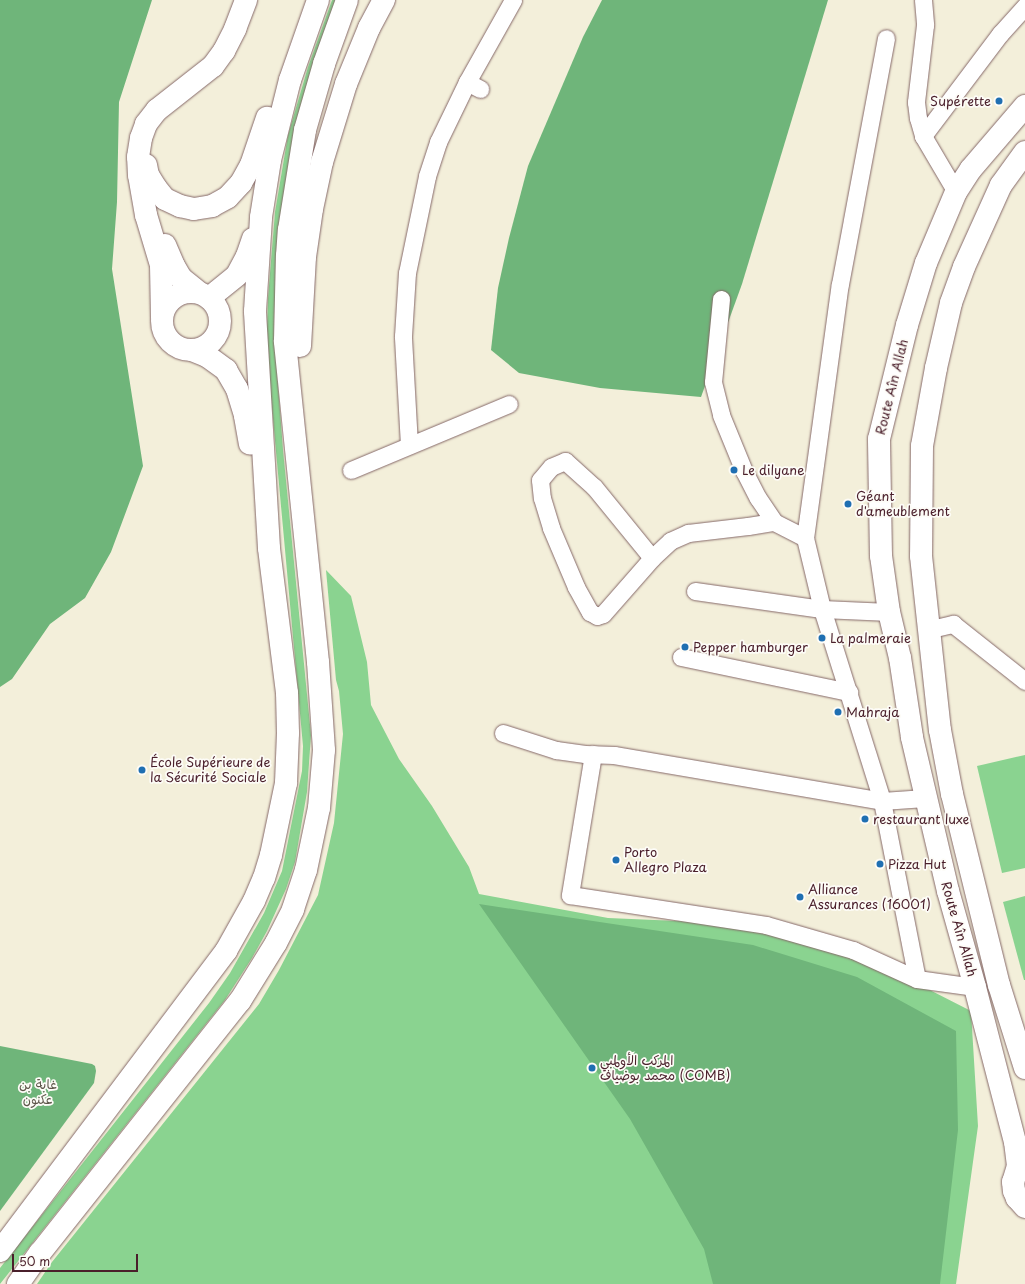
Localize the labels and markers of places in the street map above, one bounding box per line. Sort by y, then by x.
place label: Supérette [930,93,991,109]
marker: Supérette [994,96,1004,106]
place label: Le dilyane [742,462,806,478]
marker: Le dilyane [729,465,739,475]
place label: Géant d'ameublement [856,489,950,520]
marker: Géant d'ameublement [843,499,853,509]
place label: La palmeraie [830,630,912,646]
marker: La palmeraie [817,633,827,643]
place label: Pepper hamburger [693,639,808,655]
marker: Pepper hamburger [680,642,690,652]
place label: Mahraja [846,704,899,720]
marker: Mahraja [833,707,843,717]
place label: École Supérieure de la Sécurité Sociale [150,755,272,786]
marker: École Supérieure de la Sécurité Sociale [137,765,147,775]
place label: restaurant luxe [873,811,969,827]
marker: restaurant luxe [860,814,870,824]
place label: Porto Allegro Plaza [624,845,707,876]
marker: Porto Allegro Plaza [611,855,621,865]
place label: Pizza Hut [888,856,947,872]
marker: Pizza Hut [875,859,885,869]
place label: Alliance Assurances (16001) [808,882,932,913]
marker: Alliance Assurances (16001) [795,892,805,902]
place label: المركب الأولمبي محمد بوضياف (COMB) [600,1053,730,1084]
marker: المركب الأولمبي محمد بوضياف (COMB) [587,1063,597,1073]

